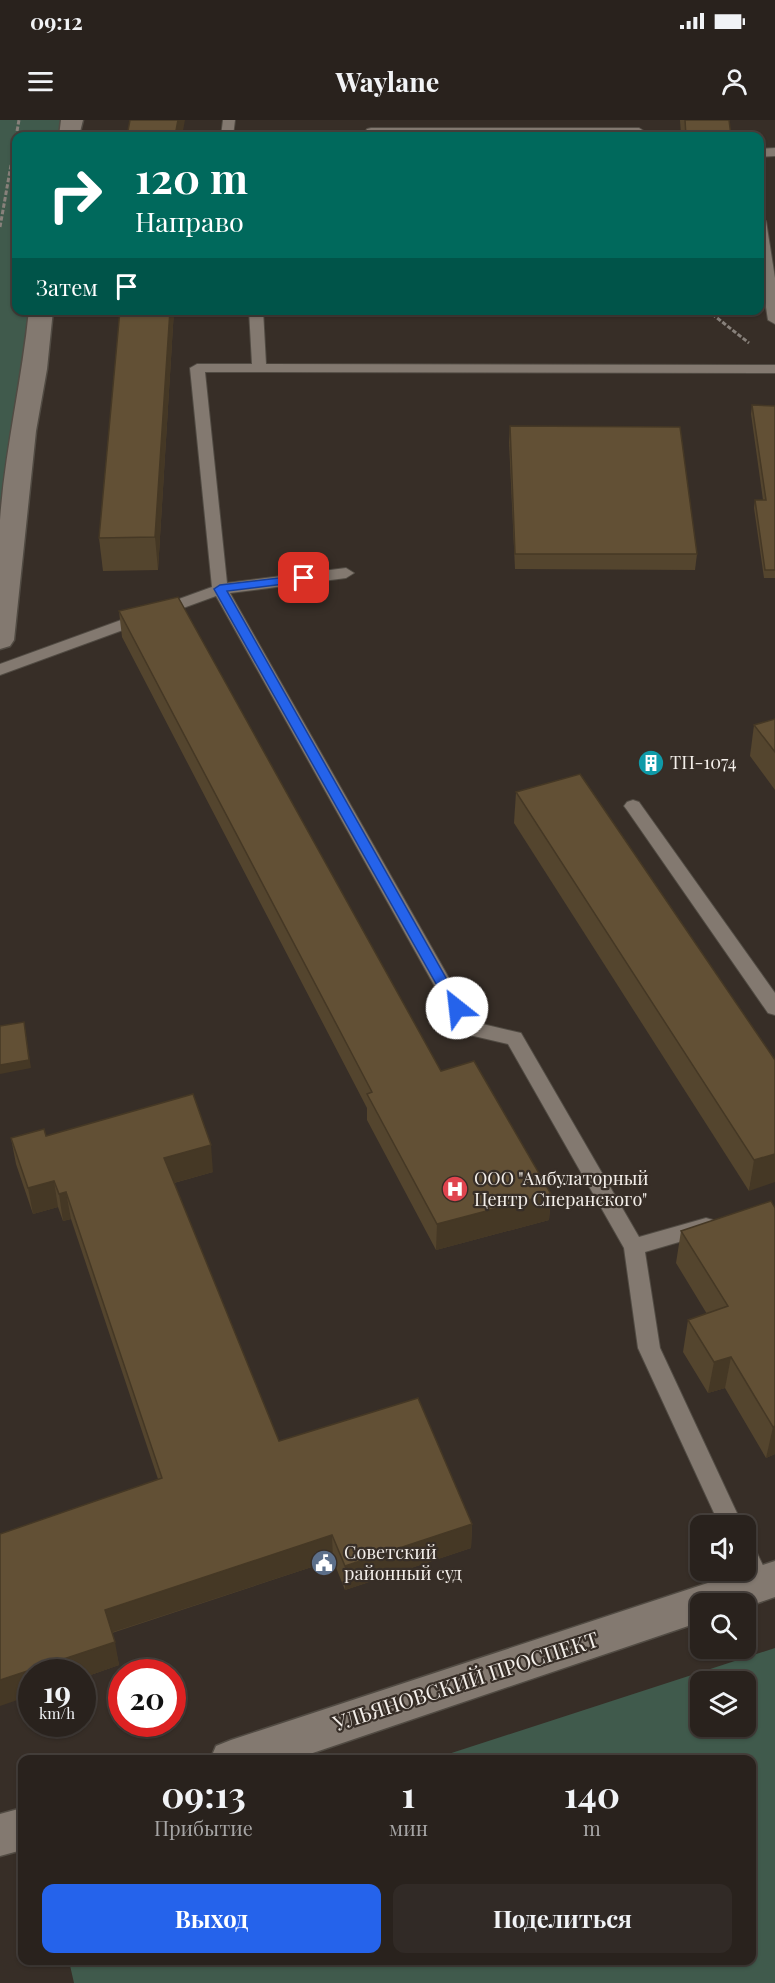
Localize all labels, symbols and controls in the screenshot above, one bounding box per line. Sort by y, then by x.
text: 09:12 [30,6,83,36]
text: Waylane [336,63,439,99]
icon: menu [24,65,57,98]
icon: person [718,65,751,98]
text: 120 m [135,149,248,205]
icon: right [36,156,114,234]
text: Направо [135,203,244,239]
icon: arrive [110,270,143,303]
text: Затем [36,272,98,302]
pin [278,552,329,603]
icon: arrive [287,561,320,594]
building icon: ТП-1074 [636,748,666,778]
place label: ТП-1074 [670,750,737,774]
position arrow [425,976,489,1040]
place label: ООО "Амбулаторный Центр Сперанского" [474,1166,649,1211]
hospital icon: ООО "Амбулаторный Центр Сперанского" [440,1174,470,1204]
map controls [690,1515,756,1737]
button: sound [690,1515,756,1581]
place label: Советский районный суд [344,1540,462,1585]
public building icon: Советский районный суд [309,1548,339,1578]
button: search [690,1593,756,1659]
street label: УЛЬЯНОВСКИЙ ПРОСПЕКТ [328,1624,602,1737]
speed limit sign: 20 [108,1659,186,1737]
text: 19 [43,1671,71,1711]
button: layers [690,1671,756,1737]
text: km/h [39,1703,75,1723]
text: 09:13 [161,1769,246,1817]
text: 1 [402,1769,415,1817]
text: 140 [564,1769,620,1817]
text: Прибытие [154,1814,253,1841]
text: мин [389,1814,428,1841]
text: m [583,1814,601,1841]
button: Выход [42,1884,381,1953]
button: Поделиться [393,1884,732,1953]

